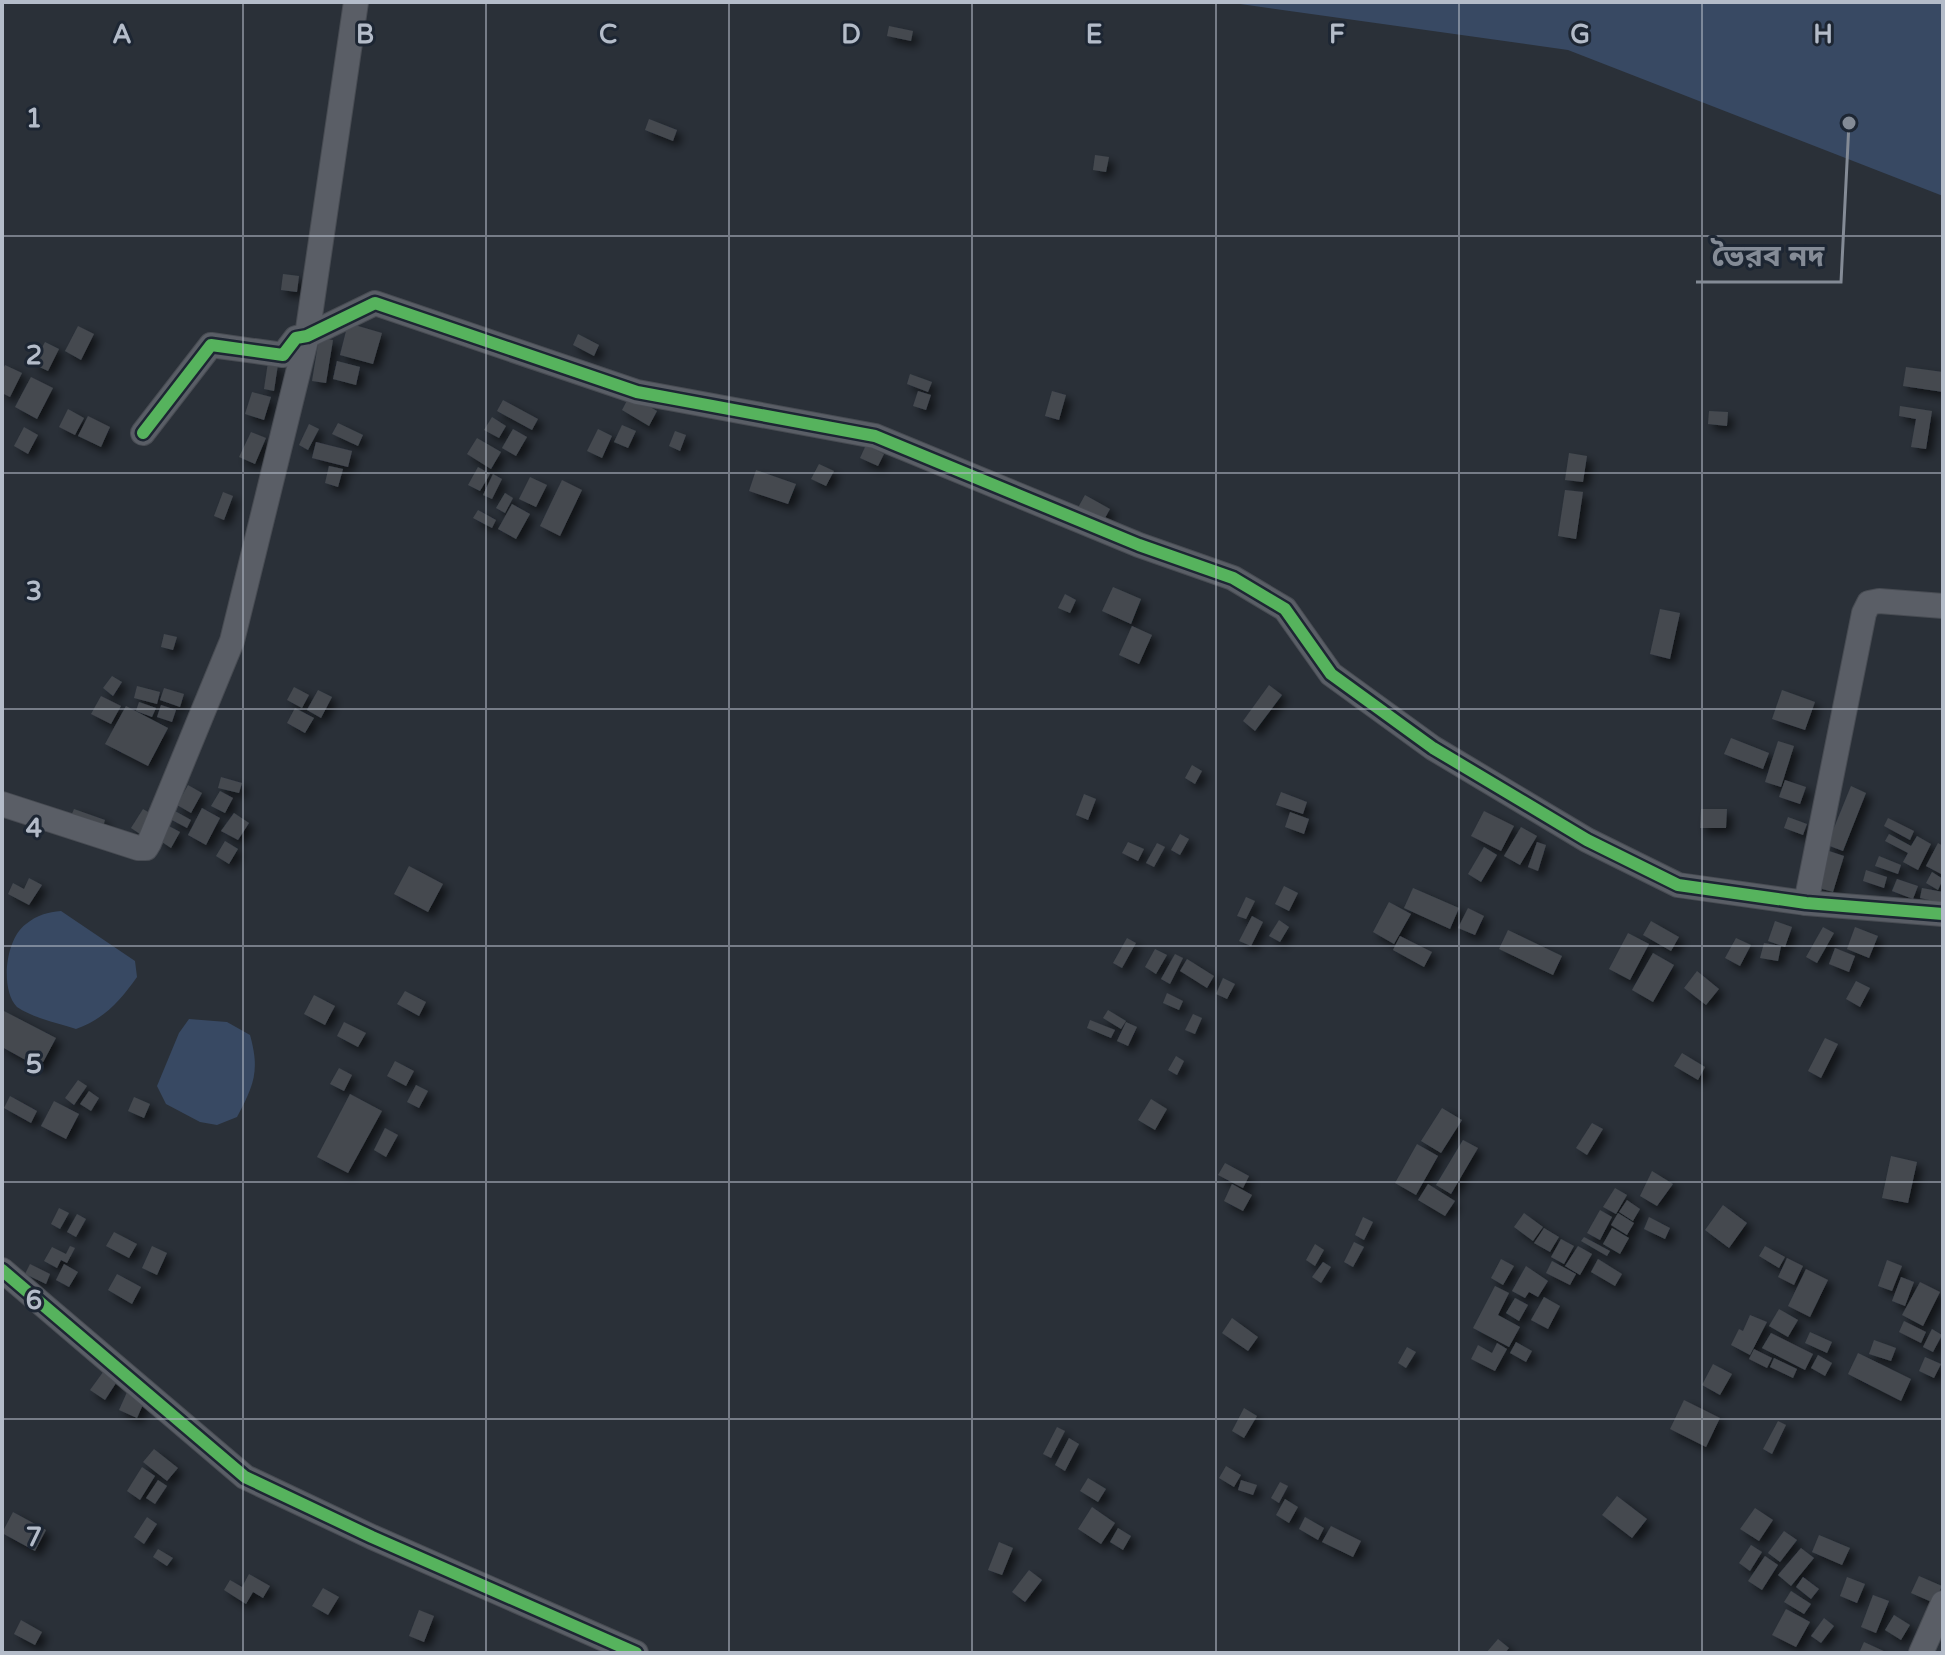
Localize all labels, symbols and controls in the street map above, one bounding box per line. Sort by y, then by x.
text: A [112,19,132,50]
text: B [356,19,374,50]
text: C [599,19,617,50]
text: D [841,19,861,50]
text: E [1086,19,1102,50]
text: F [1329,19,1345,50]
text: G [1570,19,1590,50]
text: H [1813,19,1833,50]
text: 1 [26,103,42,134]
callout: ভৈরব নদ [1696,228,1841,282]
text: ভৈরব নদ [1711,238,1825,275]
text: 2 [26,340,42,371]
text: 3 [26,576,42,607]
text: 4 [26,813,42,844]
text: 5 [26,1049,42,1080]
text: 6 [26,1285,42,1316]
text: 7 [26,1522,42,1553]

